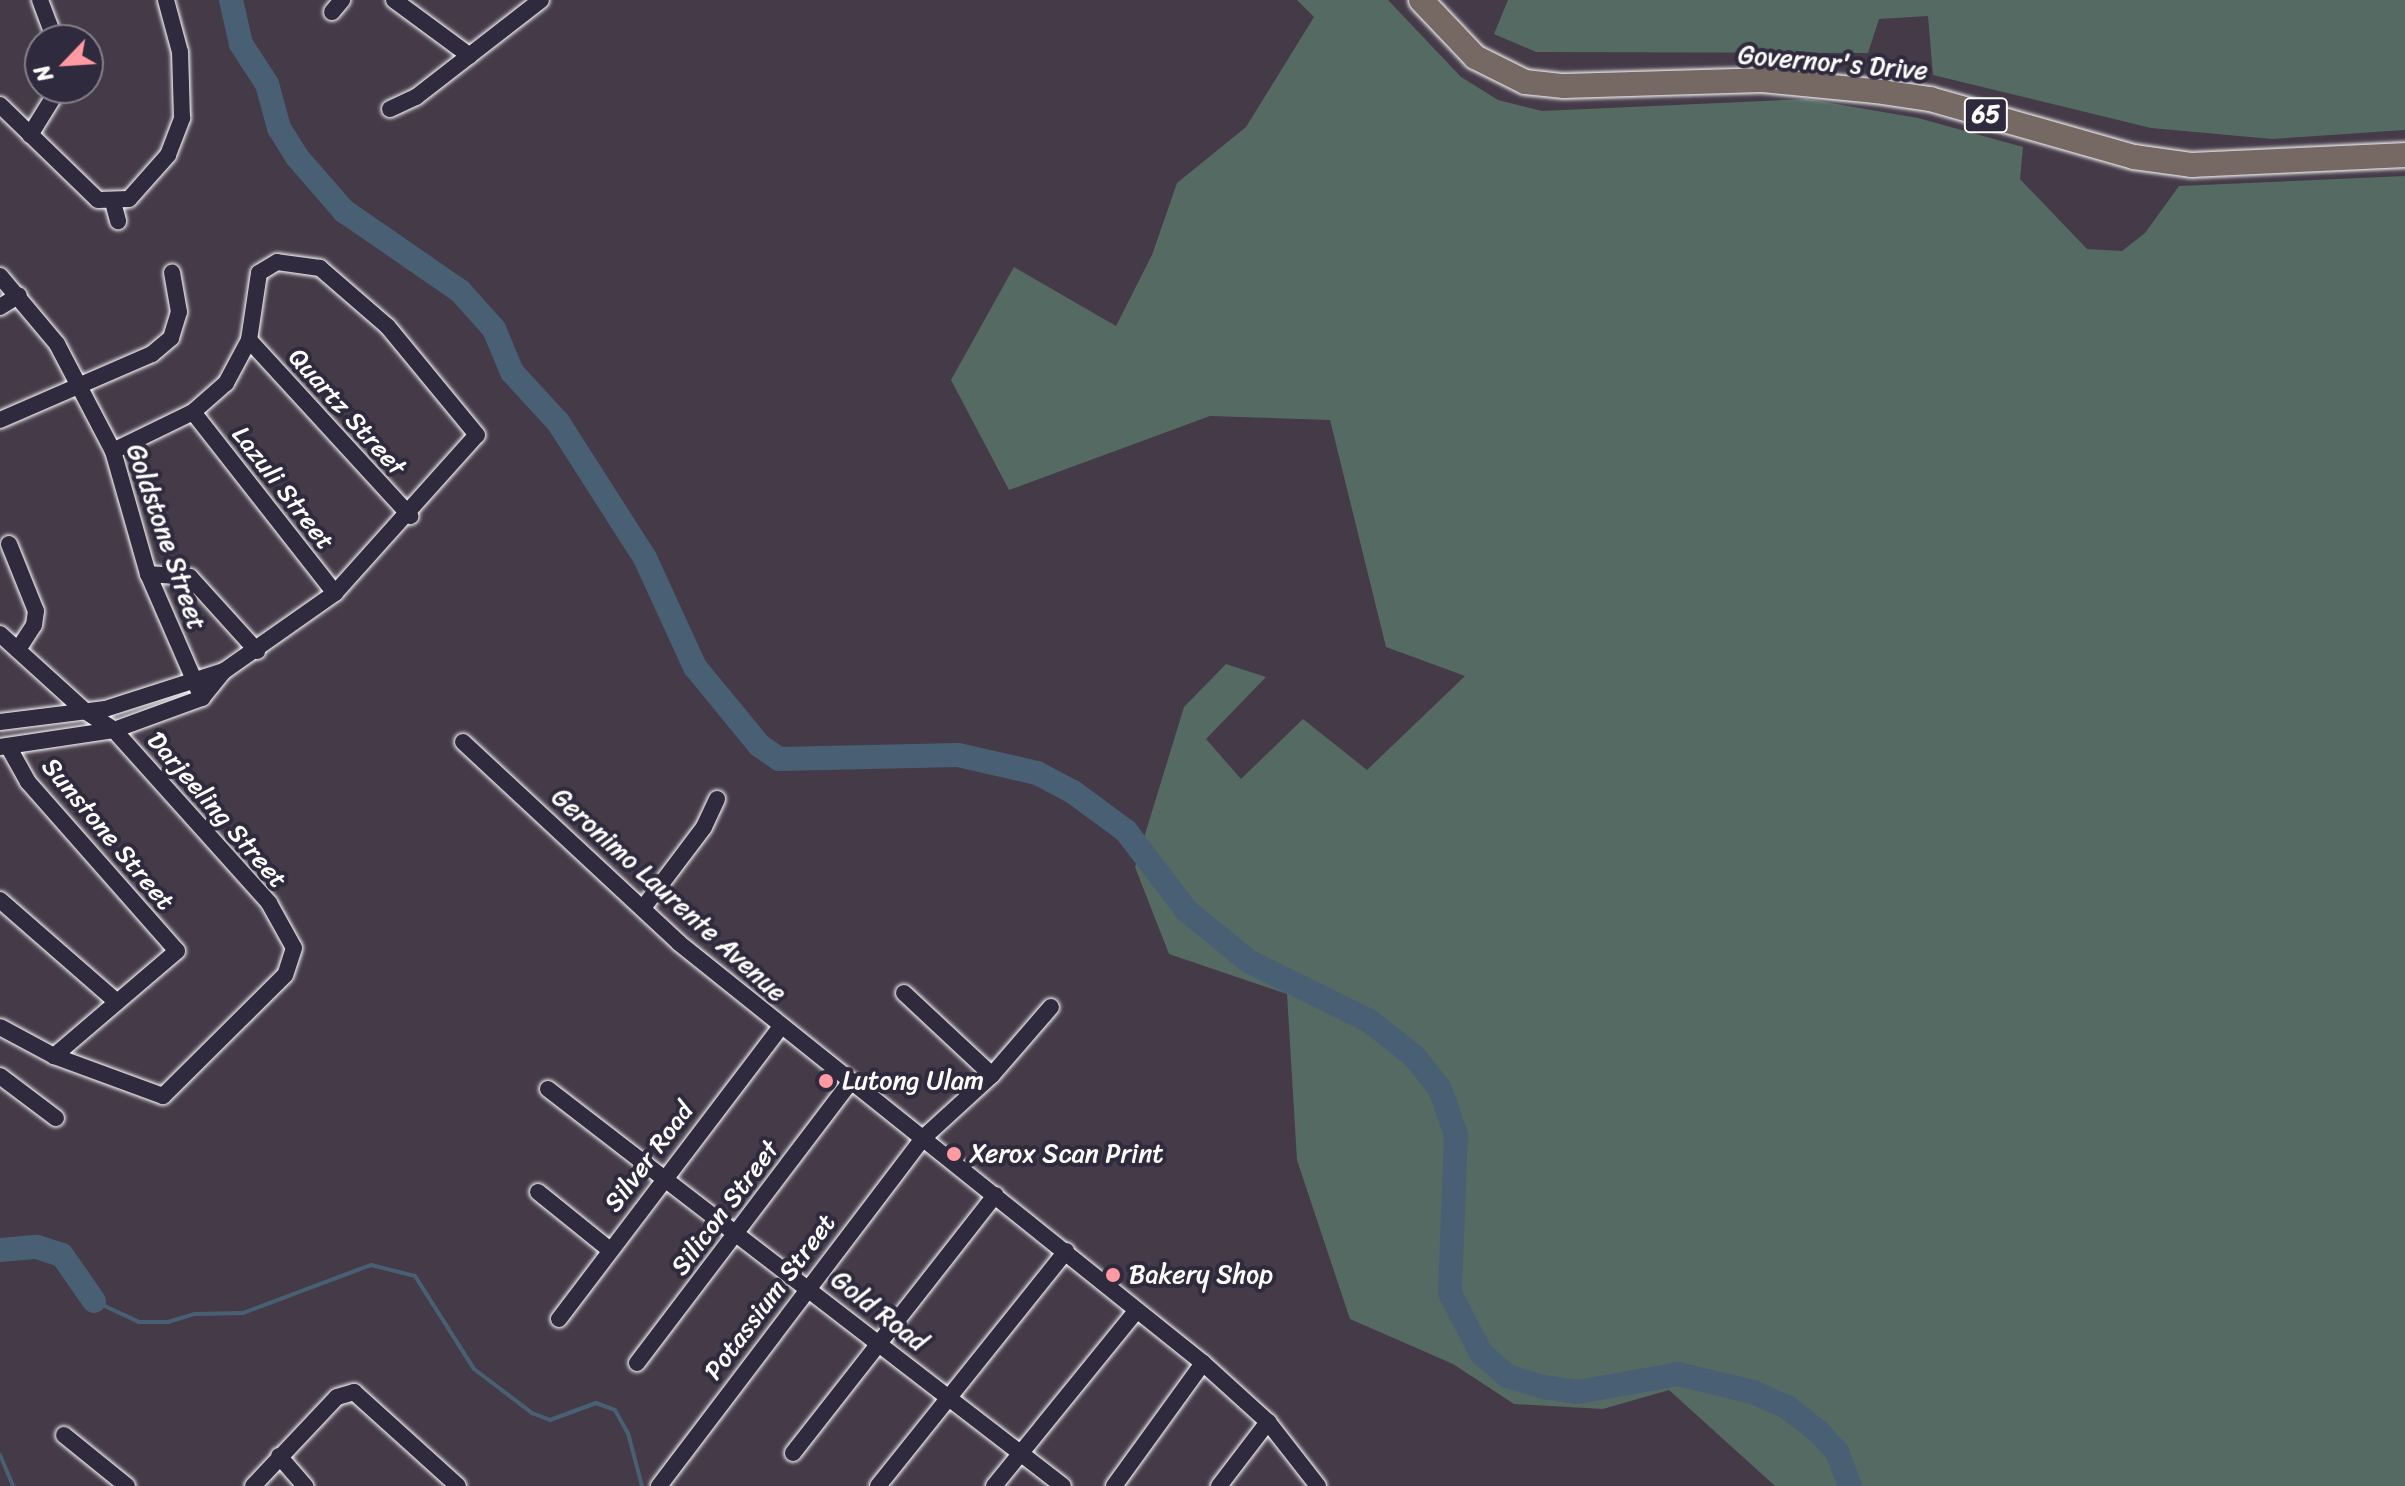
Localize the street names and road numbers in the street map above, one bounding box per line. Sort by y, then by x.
street label: Governor's Drive [1737,39,1929,87]
road number: 65 [1962,95,2010,135]
street label: Quartz Street [282,342,412,482]
street label: Lazuli Street [225,420,341,556]
street label: Goldstone Street [120,440,212,634]
street label: Darjeeling Street [140,725,294,895]
street label: Sunstone Street [35,752,181,916]
street label: Geronimo Laurente Avenue [545,782,793,1008]
street label: Silver Road [598,1096,700,1218]
street label: Silicon Street [664,1135,786,1281]
street label: Potassium Street [698,1208,842,1386]
street label: Gold Road [825,1264,933,1358]

